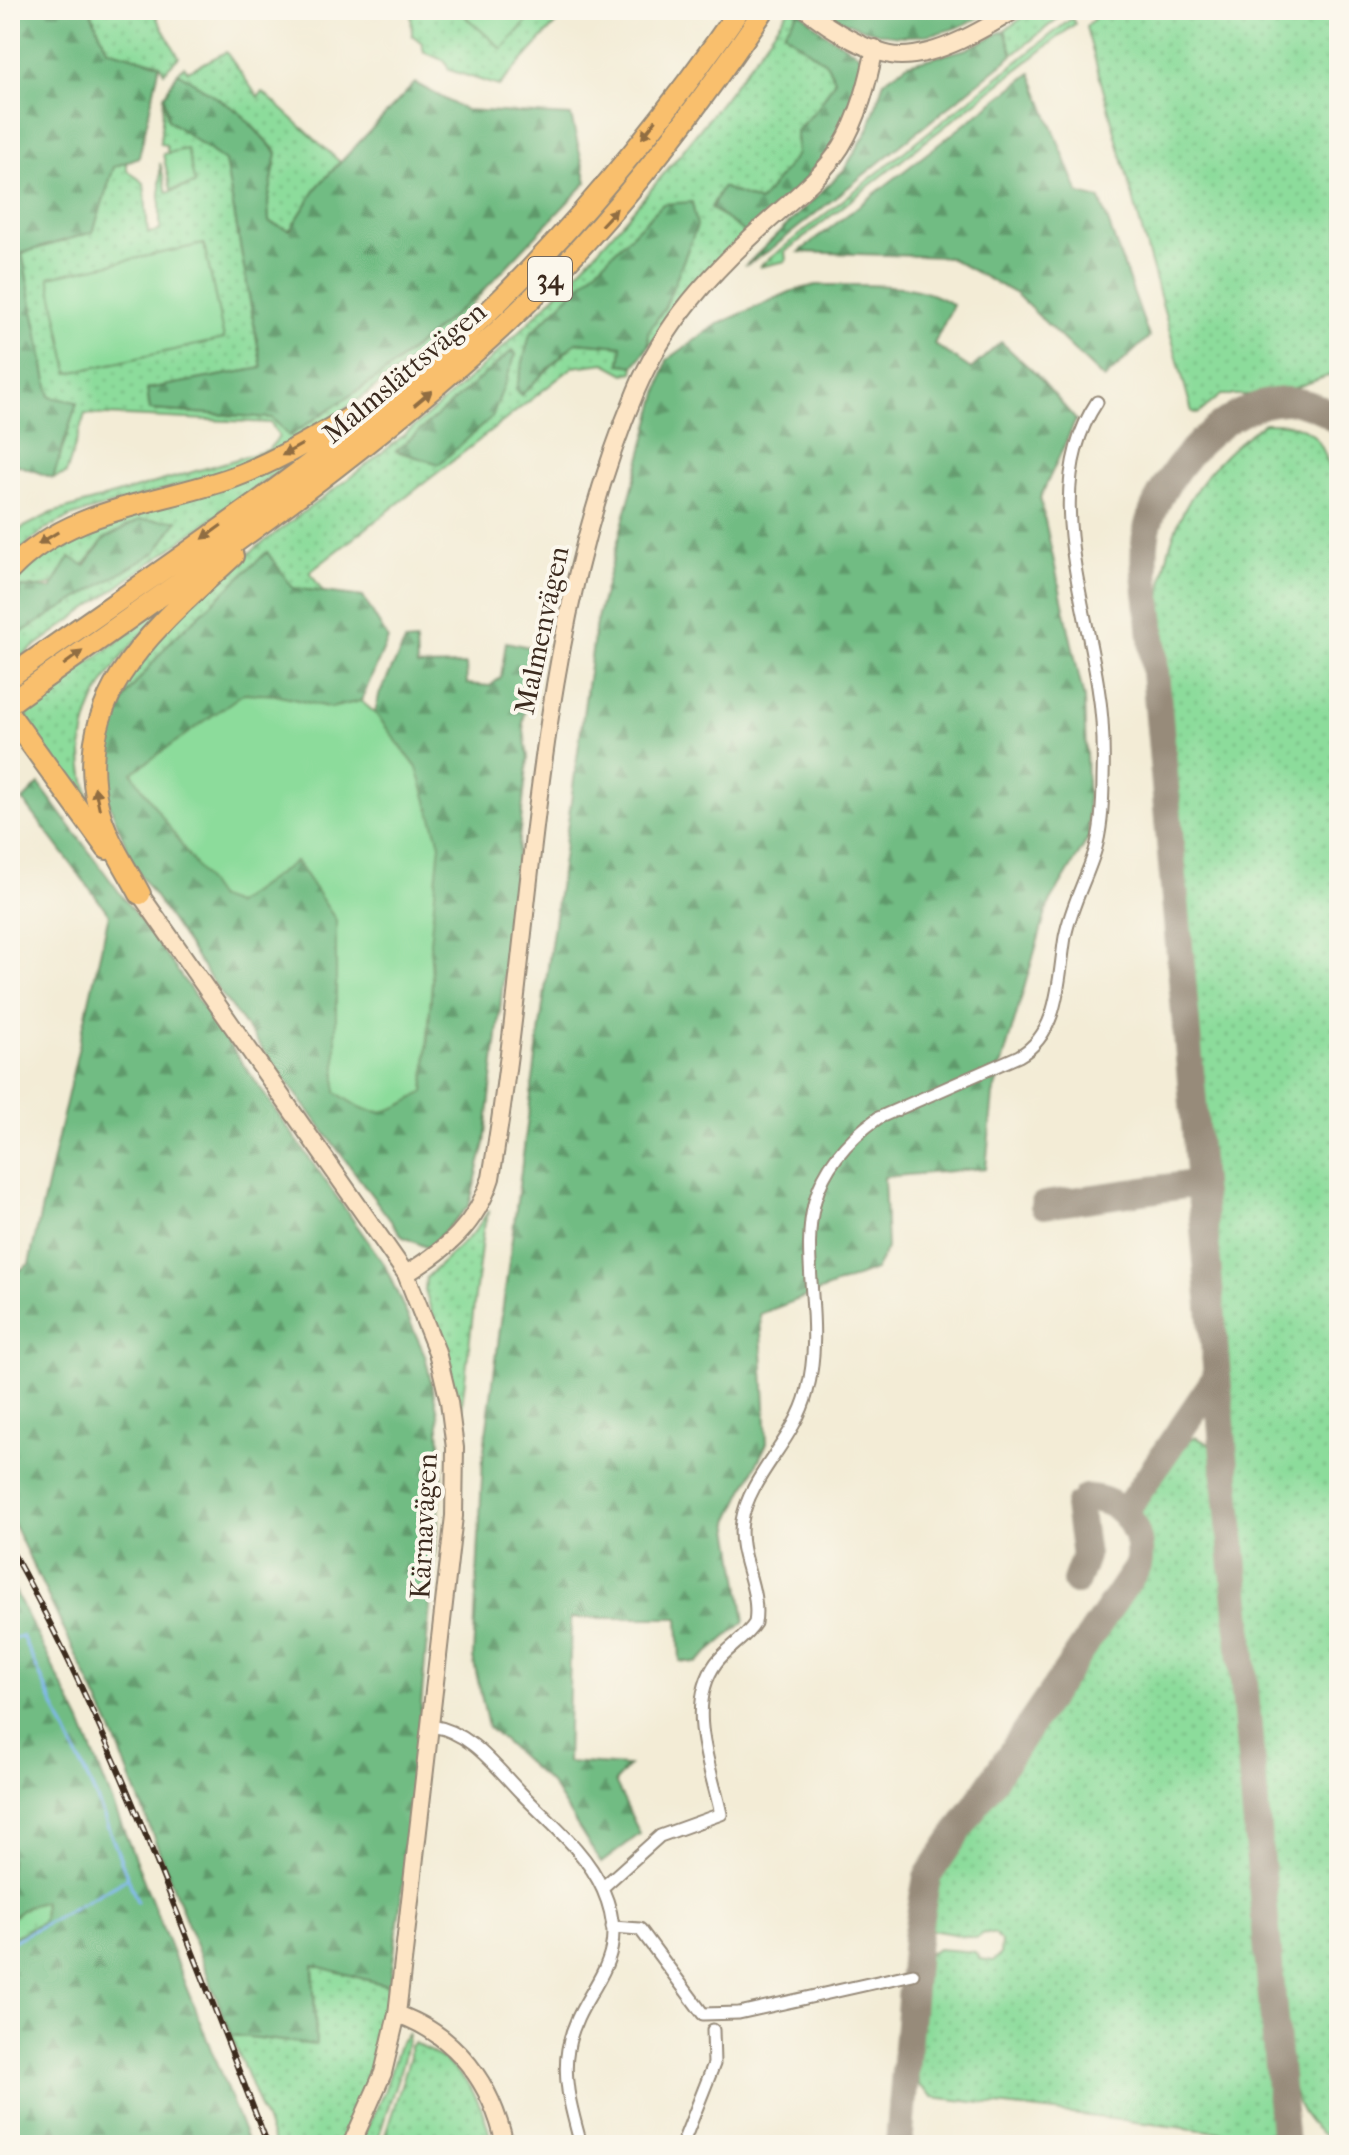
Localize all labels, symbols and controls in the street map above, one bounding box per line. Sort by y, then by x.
one-way arrow [642,119,658,139]
one-way arrow [599,208,617,227]
road number: 34 [528,257,572,301]
street label: Malmslättsvägen [316,295,493,450]
one-way arrow [412,390,432,407]
one-way arrow [280,443,303,457]
one-way arrow [201,524,222,539]
one-way arrow [37,531,59,545]
street label: Malmenvägen [508,543,575,717]
one-way arrow [63,651,84,666]
one-way arrow [90,786,102,811]
street label: Kärnavägen [403,1452,444,1600]

